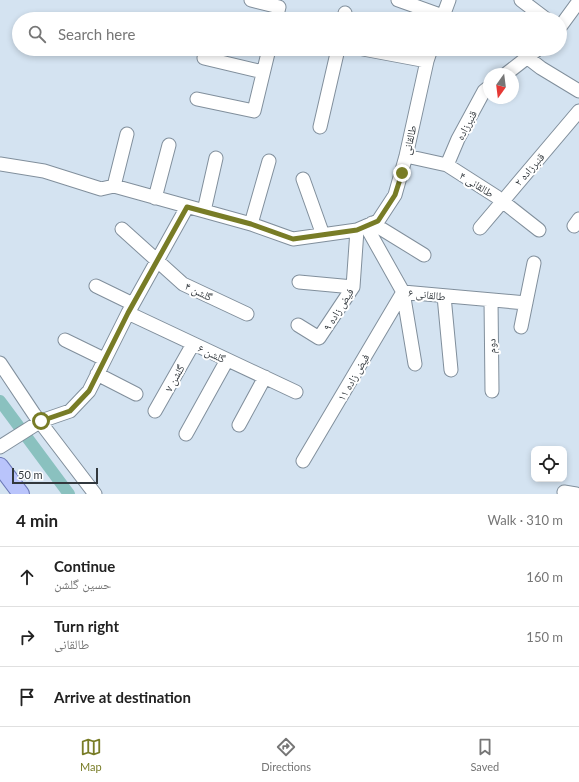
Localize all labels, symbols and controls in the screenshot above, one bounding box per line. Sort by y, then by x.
search box [12,12,567,56]
icon: search [26,23,48,45]
text: Search here [58,25,135,43]
north arrow [483,68,519,104]
street label: قنبرزاده [453,108,480,142]
street label: طالقانی [400,124,419,156]
street label: قنبرزاده ۲ [511,150,547,188]
route end [393,164,411,182]
street label: طالقانی ۴ [457,168,496,200]
street label: گلشن ۴ [183,279,215,304]
street label: فیض زاده ۹ [320,285,357,333]
street label: طالقانی ۶ [407,286,446,303]
street label: دوم [484,338,499,354]
street label: گلشن ۶ [196,341,228,366]
street label: فیض زاده ۱۱ [334,351,373,403]
street label: گلشن ۷ [161,362,188,394]
route start [32,412,50,430]
map controls [531,446,567,482]
button: locate [531,446,567,482]
scale bar [12,466,98,485]
text: 50 m [18,468,43,481]
text: 4 min [16,510,58,531]
text: Walk · 310 m [487,512,563,528]
text: Continue [54,557,115,575]
icon: ahead [16,566,38,588]
text: 160 m [526,569,563,585]
text: حسین گلشن [54,576,111,592]
text: Turn right [54,617,119,635]
icon: right [16,626,38,648]
text: 150 m [526,629,563,645]
text: طالقانی [54,636,89,652]
icon: arrive [16,686,38,708]
text: Arrive at destination [54,688,191,706]
tab: Map [80,736,102,773]
tab: Directions [261,736,311,773]
tab: Saved [470,736,499,773]

